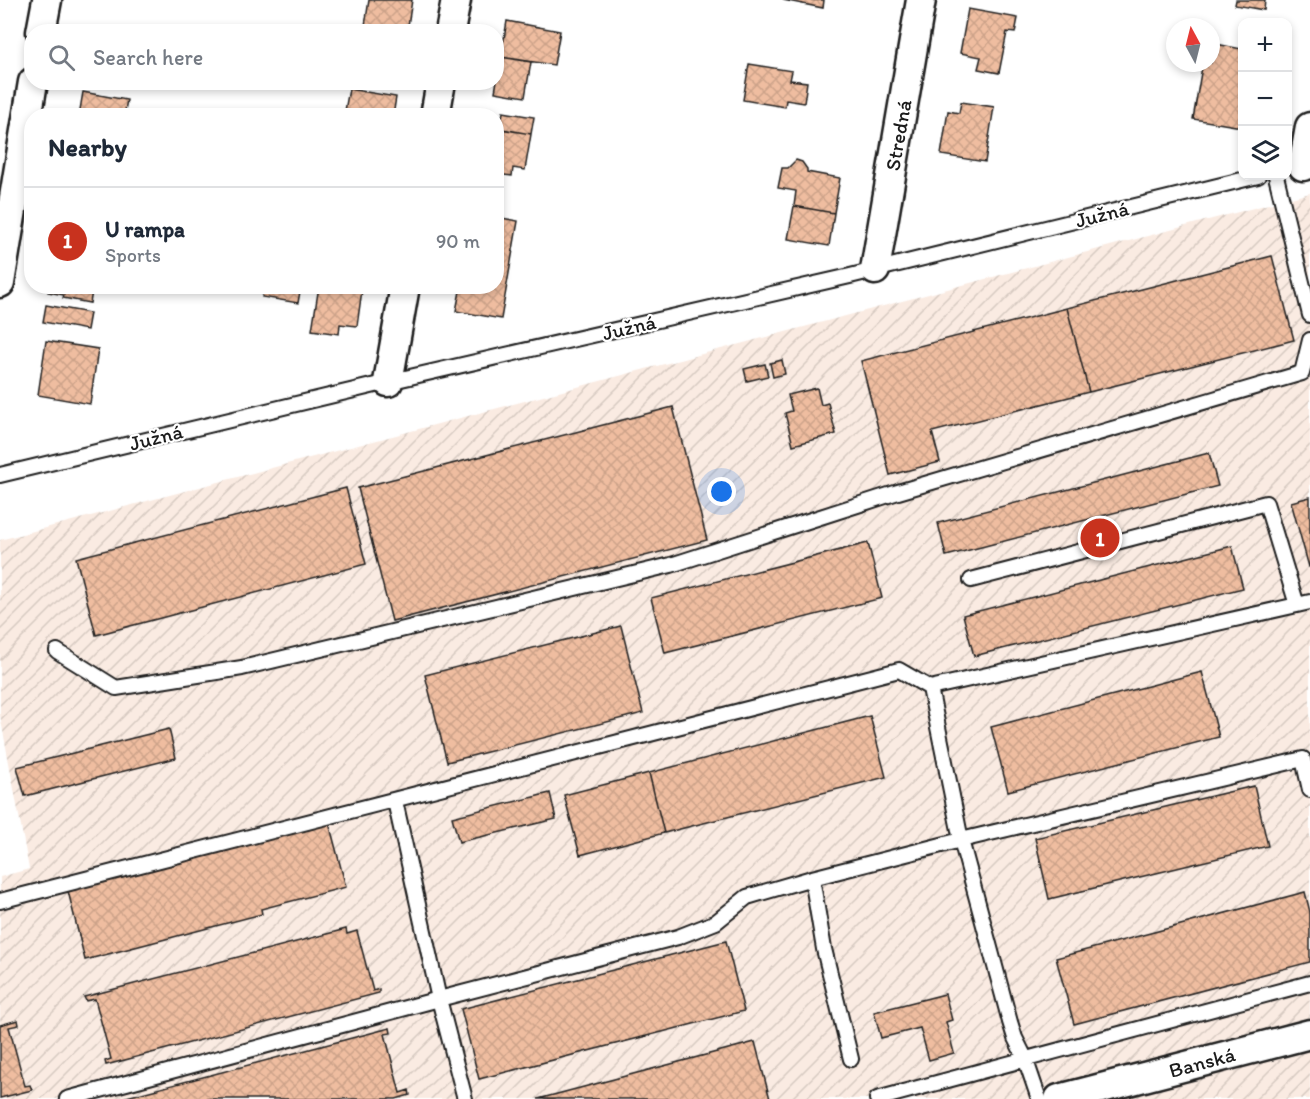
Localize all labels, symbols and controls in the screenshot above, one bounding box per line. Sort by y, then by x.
north arrow [1166,18,1220,72]
map controls [1238,18,1292,180]
button: + [1238,18,1292,72]
search box [24,24,504,90]
icon: search [45,41,78,74]
text: Search here [93,44,203,71]
button: − [1238,72,1292,126]
street label: Stredná [879,97,917,173]
button: layers [1238,126,1292,180]
text: Nearby [48,131,127,163]
street label: Južná [1073,195,1131,233]
text: U rampa [105,216,185,243]
text: 1 [63,229,72,253]
text: 90 m [436,229,480,253]
text: Sports [105,243,161,267]
street label: Južná [600,309,658,345]
street label: Južná [127,418,185,456]
your location [707,477,736,506]
pin: 1 [1080,516,1120,560]
street label: Banská [1166,1041,1238,1083]

